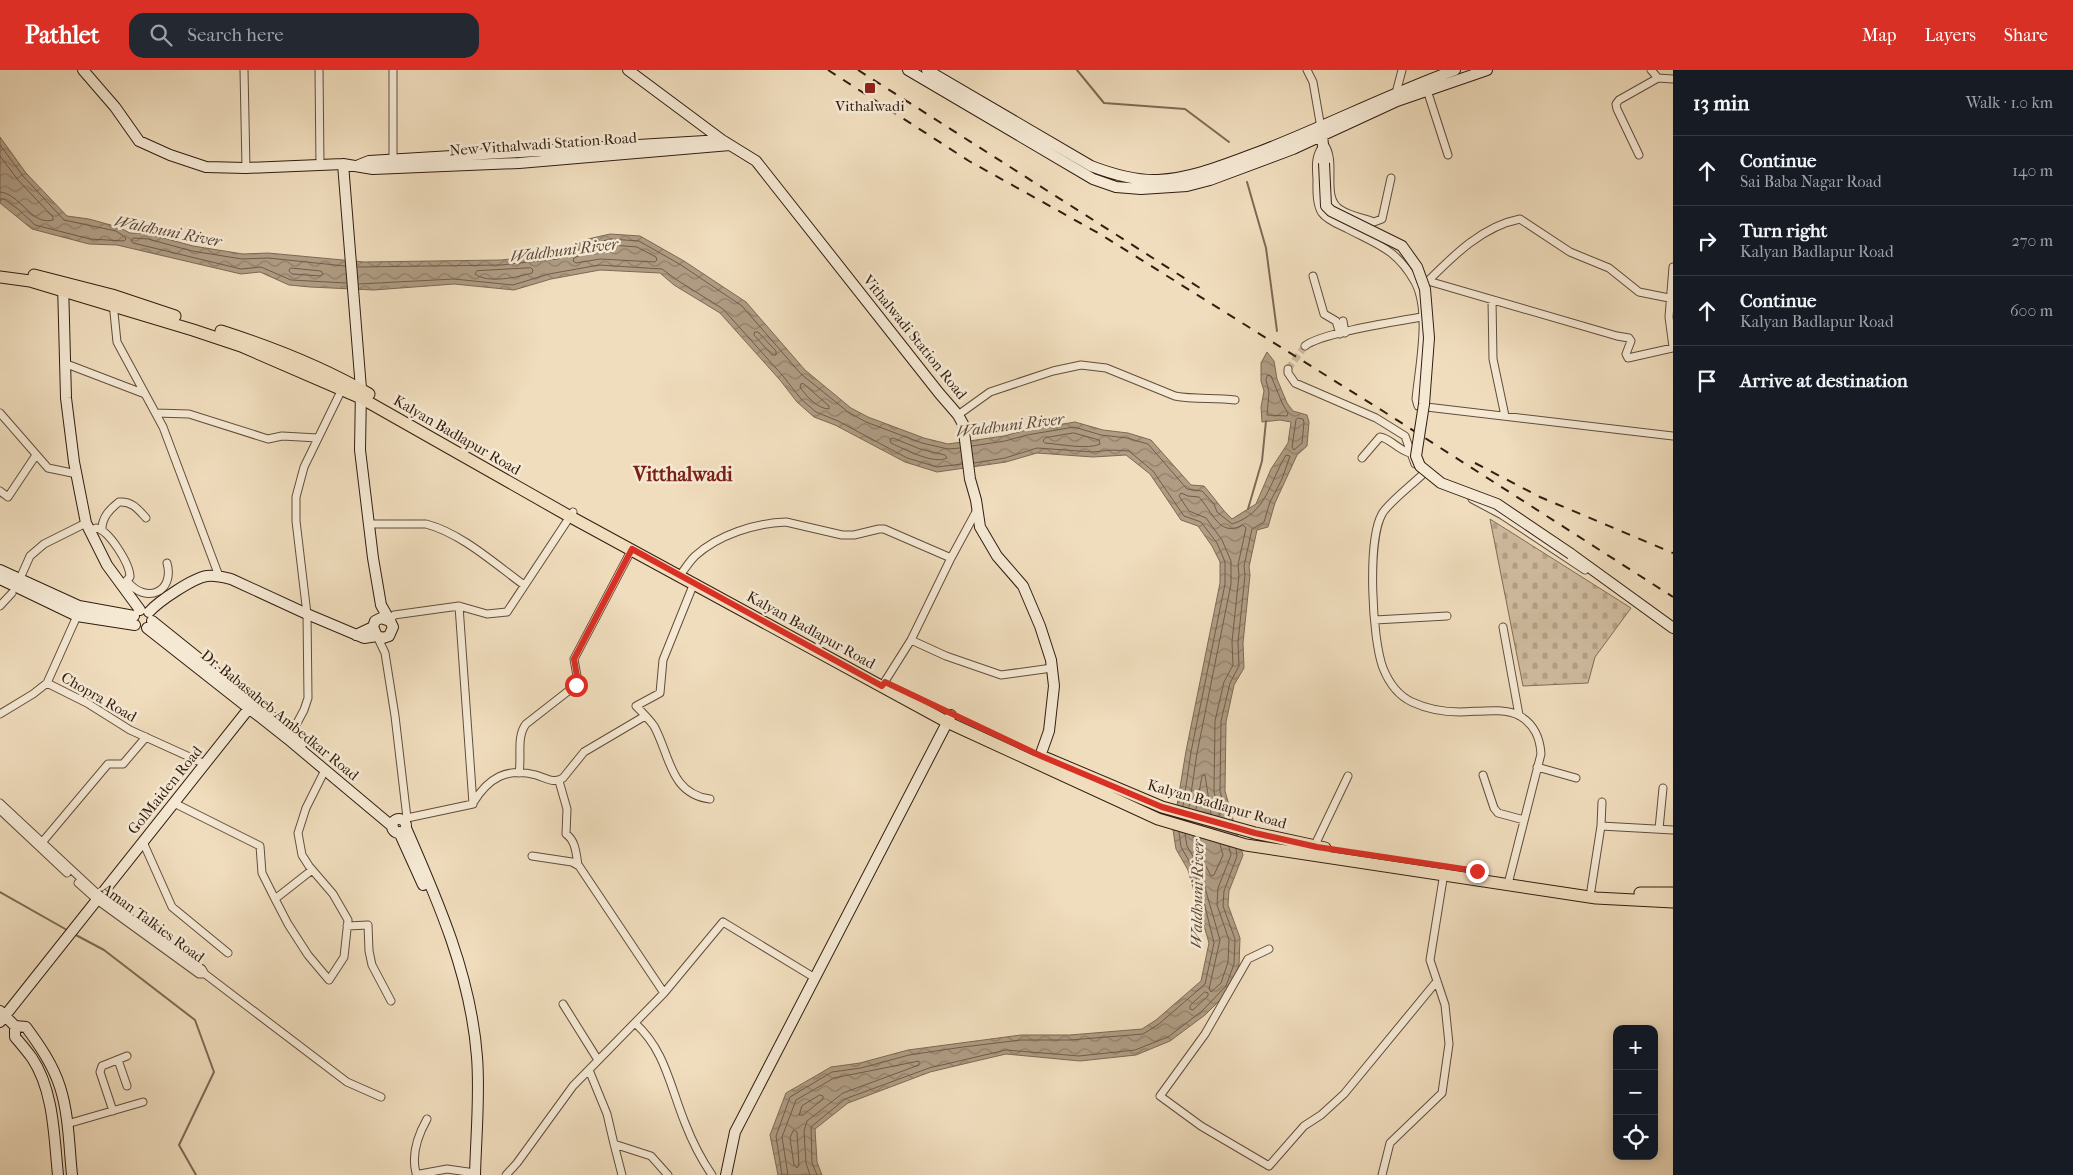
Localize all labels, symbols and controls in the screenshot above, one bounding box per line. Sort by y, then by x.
search box [129,13,479,58]
text: Pathlet [25,21,99,49]
icon: search [147,21,175,49]
text: Search here [187,24,284,46]
text: Map [1862,25,1896,46]
text: Layers [1924,25,1976,46]
text: Share [2004,25,2048,46]
marker: Vithalwadi [863,81,877,95]
text: 13 min [1693,91,1749,115]
text: Walk · 1.0 km [1966,93,2053,112]
place label: Vithalwadi [834,97,905,115]
street label: New Vithalwadi Station Road [449,128,638,160]
text: Continue [1740,150,1816,172]
icon: ahead [1693,157,1721,185]
text: 140 m [2012,161,2053,180]
text: Sai Baba Nagar Road [1740,172,1882,191]
water label: Waldhuni River [113,211,225,251]
text: Turn right [1740,220,1827,242]
icon: right [1693,227,1721,255]
text: 270 m [2012,231,2053,250]
water label: Waldhuni River [509,234,621,266]
text: Kalyan Badlapur Road [1740,242,1894,261]
street label: Vithalwadi Station Road [859,270,971,404]
text: Continue [1740,290,1816,312]
icon: ahead [1693,297,1721,325]
text: 600 m [2010,301,2053,320]
text: Kalyan Badlapur Road [1740,312,1894,331]
icon: arrive [1693,367,1721,395]
text: Arrive at destination [1740,370,1908,392]
street label: Kalyan Badlapur Road [390,391,525,479]
water label: Waldhuni River [955,409,1067,441]
district label: Vitthalwadi [632,463,734,486]
street label: Kalyan Badlapur Road [744,587,879,673]
street label: Dr. Babasaheb Ambedkar Road [198,646,363,785]
street label: Chopra Road [58,668,141,726]
route start [565,674,588,697]
street label: GolMaiden Road [124,742,207,838]
street label: Kalyan Badlapur Road [1145,776,1289,833]
water label: Waldhuni River [1187,838,1207,948]
route end [1466,860,1489,883]
street label: Aman Talkies Road [97,879,209,967]
map controls [1613,1025,1658,1160]
button: + [1613,1025,1658,1070]
button: − [1613,1070,1658,1115]
button: locate [1613,1115,1658,1160]

